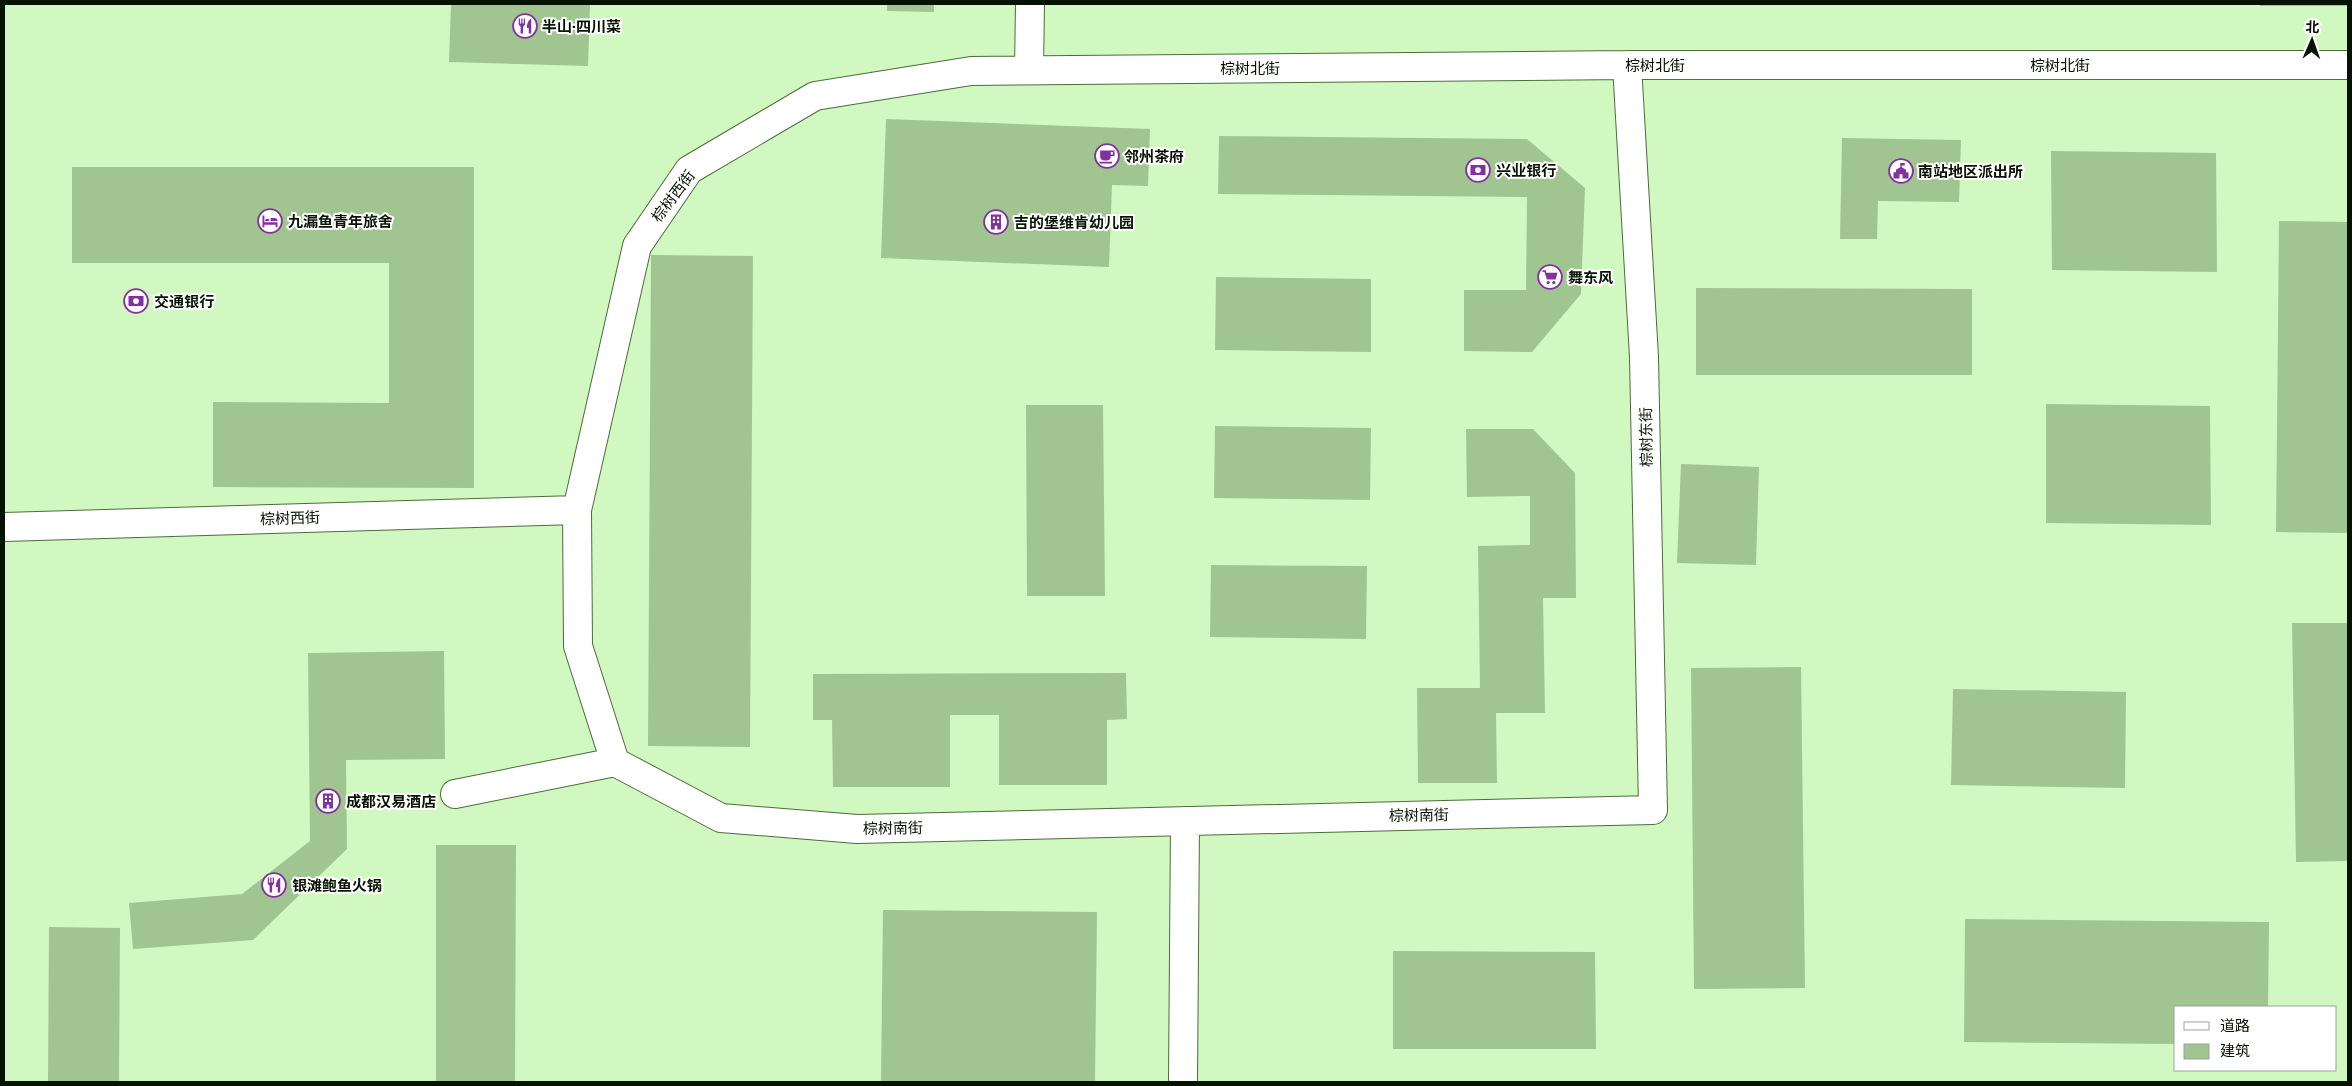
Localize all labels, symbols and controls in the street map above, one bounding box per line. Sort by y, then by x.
restaurant icon: 半山·四川菜 [512,13,538,39]
north arrow [2287,15,2337,65]
place label: 半山·四川菜 [542,18,621,35]
text: 北 [2305,19,2320,35]
street label: 棕树北街 [1625,57,1685,74]
street label: 棕树北街 [2030,57,2090,74]
street label: 棕树北街 [1220,60,1280,77]
cafe icon: 邻州茶府 [1094,143,1120,169]
place label: 邻州茶府 [1124,148,1184,165]
bank icon: 兴业银行 [1465,157,1491,183]
public building icon: 南站地区派出所 [1888,158,1914,184]
place label: 兴业银行 [1496,162,1556,179]
place label: 南站地区派出所 [1918,163,2023,180]
street label: 棕树西街 [648,167,698,225]
hotel icon: 九漏鱼青年旅舍 [257,208,283,234]
building icon: 吉的堡维肯幼儿园 [983,209,1009,235]
place label: 九漏鱼青年旅舍 [288,213,393,230]
place label: 吉的堡维肯幼儿园 [1014,214,1134,231]
supermarket icon: 舞东风 [1537,264,1563,290]
place label: 舞东风 [1568,269,1613,286]
bank icon: 交通银行 [123,288,149,314]
place label: 交通银行 [154,293,214,310]
street label: 棕树东街 [1637,407,1655,467]
street label: 棕树西街 [260,508,320,528]
building icon: 成都汉易酒店 [315,788,341,814]
place label: 成都汉易酒店 [346,793,436,810]
street label: 棕树南街 [1389,806,1449,824]
street label: 棕树南街 [863,819,923,837]
restaurant icon: 银滩鲍鱼火锅 [261,872,287,898]
place label: 银滩鲍鱼火锅 [292,877,382,894]
legend [2174,1006,2337,1071]
text: 道路 [2220,1017,2250,1034]
text: 建筑 [2220,1042,2250,1059]

